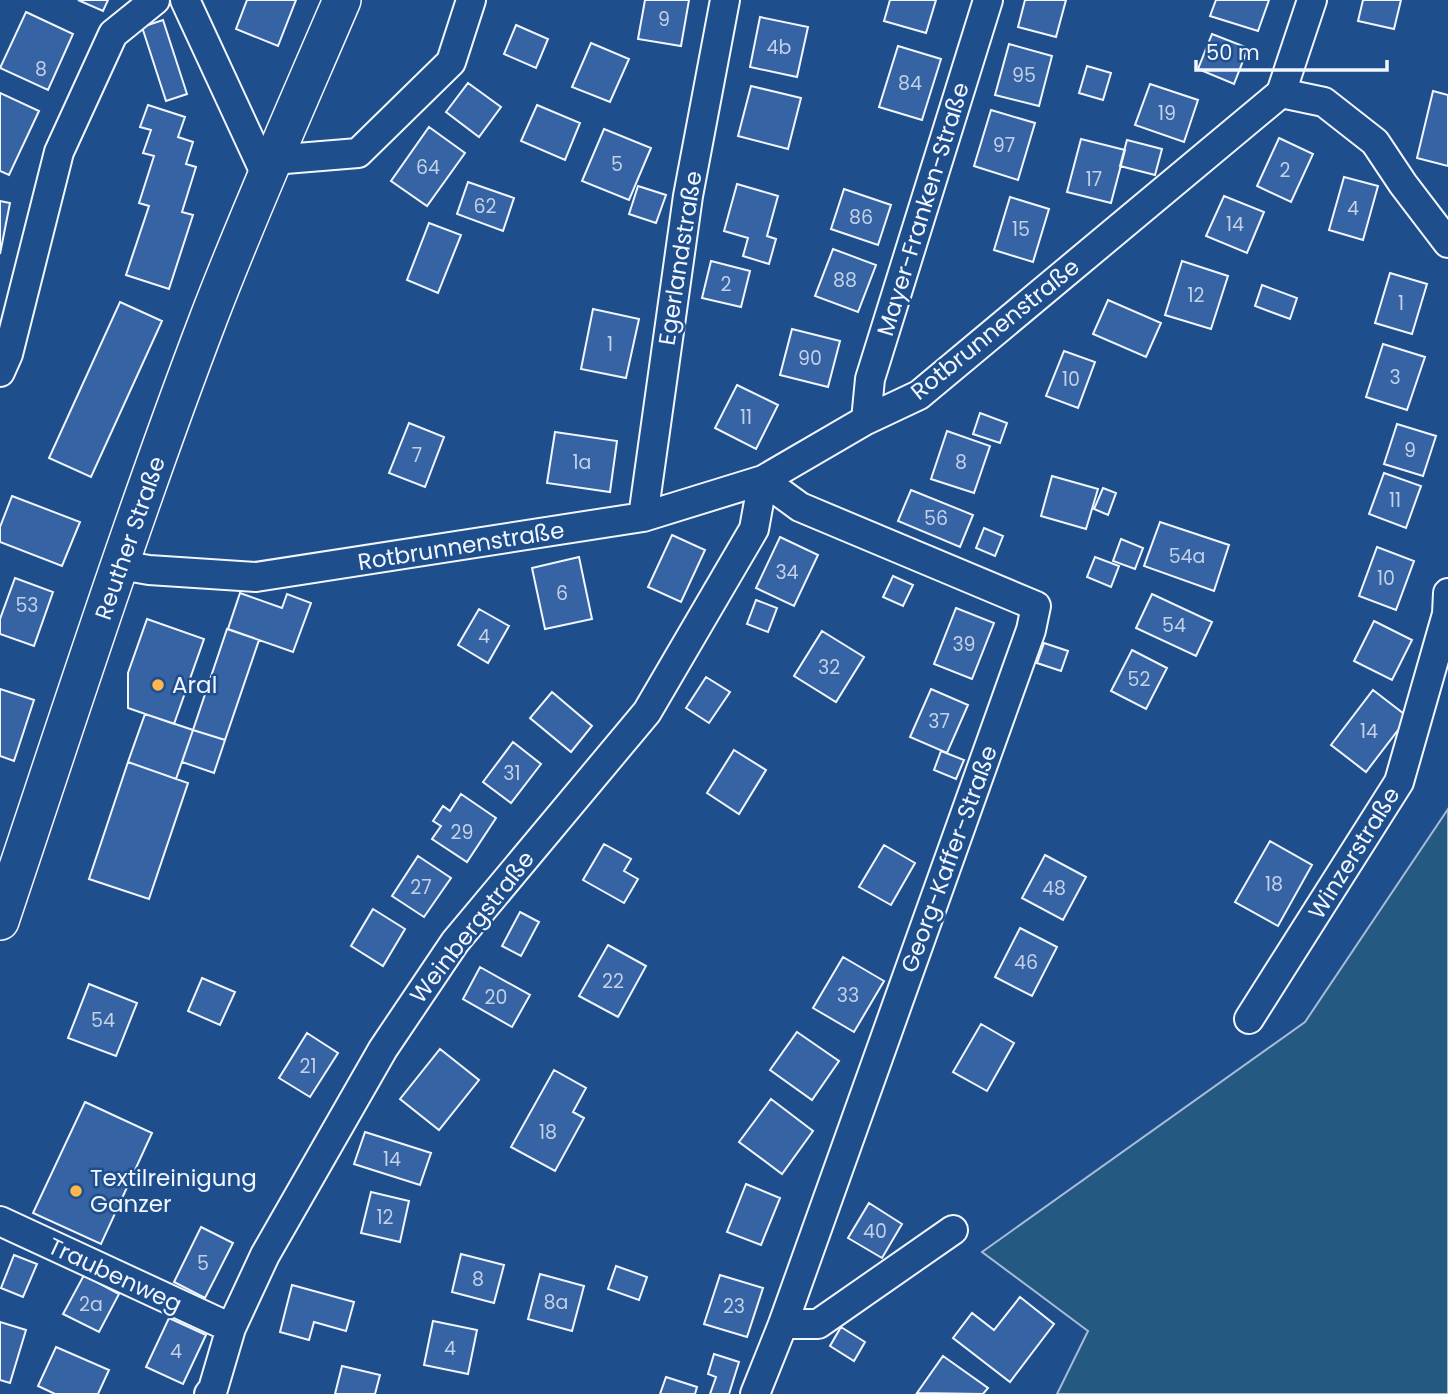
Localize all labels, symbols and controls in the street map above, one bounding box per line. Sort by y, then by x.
house number: 9 [658,6,670,33]
scale bar [1196,28,1387,72]
house number: 4b [767,34,792,61]
text: 50 m [1206,38,1260,67]
house number: 8 [35,56,47,83]
house number: 95 [1012,62,1036,89]
house number: 84 [898,70,922,97]
street label: Mayer-Franken-Straße [869,78,977,340]
house number: 19 [1158,100,1176,127]
house number: 97 [993,132,1015,159]
house number: 5 [611,151,623,178]
house number: 64 [416,154,440,181]
house number: 2 [1280,157,1291,184]
house number: 17 [1086,166,1102,193]
street label: Egerlandstraße [650,169,710,347]
house number: 62 [474,193,497,220]
house number: 4 [1347,195,1359,222]
house number: 86 [849,204,873,231]
house number: 14 [1226,211,1244,238]
house number: 15 [1012,216,1030,243]
street label: Rotbrunnenstraße [904,251,1086,407]
house number: 88 [833,267,857,294]
house number: 2 [721,271,732,298]
house number: 12 [1187,282,1205,309]
house number: 1 [1398,290,1404,317]
house number: 1 [607,331,613,358]
house number: 90 [798,345,822,372]
house number: 3 [1389,364,1401,391]
house number: 10 [1062,366,1080,393]
house number: 11 [740,404,752,431]
house number: 9 [1404,437,1416,464]
house number: 7 [412,442,422,469]
house number: 1a [573,449,591,476]
house number: 8 [955,449,967,476]
street label: Reuther Straße [87,452,173,624]
house number: 11 [1389,487,1401,514]
house number: 56 [924,505,948,532]
street label: Rotbrunnenstraße [355,514,567,578]
house number: 54a [1169,543,1205,570]
house number: 34 [775,559,799,586]
house number: 10 [1377,565,1395,592]
house number: 6 [556,580,568,607]
house number: 53 [15,592,39,619]
house number: 54 [1162,612,1186,639]
house number: 4 [478,623,490,650]
house number: 39 [952,631,976,658]
house number: 32 [818,654,840,681]
house number: 52 [1128,666,1151,693]
place label: Aral [172,669,217,701]
marker: Aral [150,677,166,693]
house number: 37 [928,708,950,735]
house number: 14 [1360,718,1378,745]
street label: Georg-Kaffer-Straße [893,741,1005,977]
house number: 31 [503,760,521,787]
street label: Winzerstraße [1301,781,1407,925]
house number: 29 [451,819,473,846]
street label: Weinbergstraße [402,844,542,1010]
house number: 18 [1265,871,1283,898]
house number: 27 [410,874,432,901]
house number: 48 [1042,875,1066,902]
house number: 46 [1014,949,1038,976]
house number: 22 [602,968,624,995]
house number: 33 [837,982,859,1009]
house number: 20 [485,984,507,1011]
house number: 54 [91,1007,115,1034]
house number: 21 [299,1053,317,1080]
house number: 18 [539,1119,557,1146]
house number: 14 [383,1146,401,1173]
place label: Textilreinigung Ganzer [90,1162,257,1220]
marker: Textilreinigung Ganzer [68,1183,84,1199]
house number: 12 [376,1204,394,1231]
house number: 40 [863,1218,887,1245]
street label: Traubenweg [43,1230,187,1320]
house number: 5 [197,1250,209,1277]
house number: 8 [472,1266,484,1293]
house number: 8a [544,1289,568,1316]
house number: 2a [79,1291,103,1318]
house number: 23 [723,1293,745,1320]
house number: 4 [444,1335,456,1362]
house number: 4 [170,1338,182,1365]

